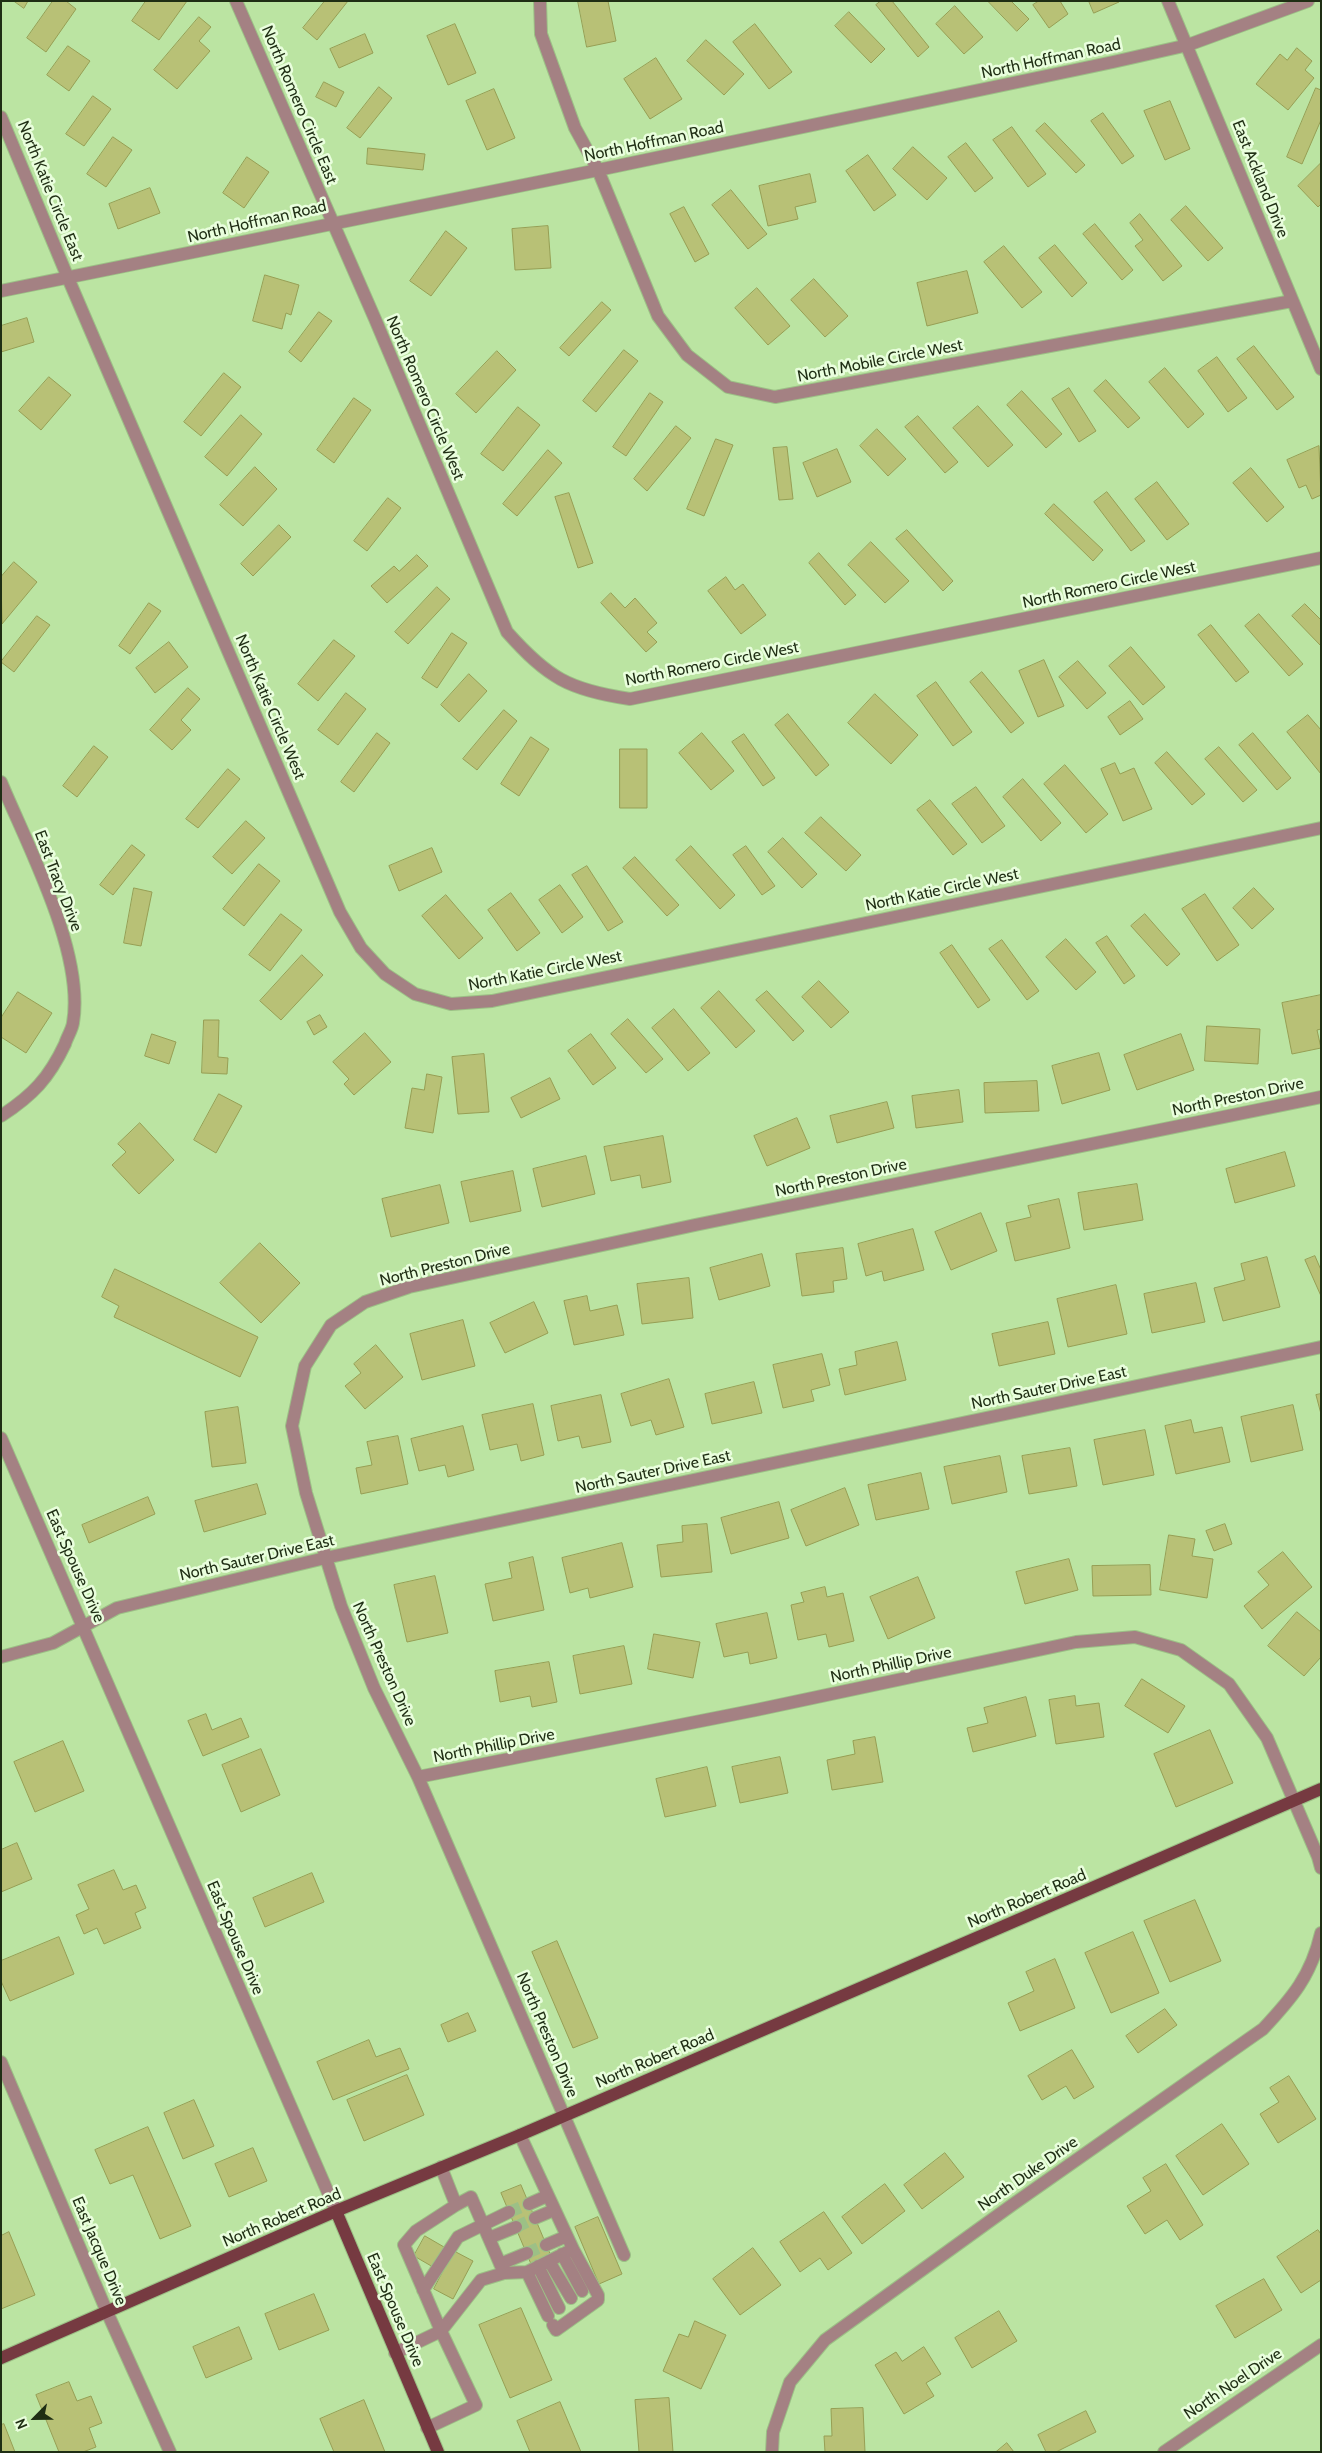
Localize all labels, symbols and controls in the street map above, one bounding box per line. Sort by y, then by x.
street label: North Romero Circle East [257,23,341,187]
street label: North Hoffman Road [980,35,1122,83]
street label: East Ackland Drive [1228,117,1292,241]
street label: North Katie Circle East [13,118,87,264]
street label: North Hoffman Road [583,118,725,166]
street label: North Hoffman Road [186,197,328,247]
street label: North Romero Circle West [382,313,468,483]
street label: North Mobile Circle West [796,336,964,386]
street label: North Romero Circle West [1021,557,1197,613]
street label: North Katie Circle West [231,632,309,782]
street label: North Romero Circle West [624,638,800,690]
street label: East Tracy Drive [30,828,86,934]
street label: North Katie Circle West [864,864,1020,916]
street label: North Katie Circle West [467,947,623,995]
street label: North Preston Drive [1171,1074,1305,1120]
street label: North Preston Drive [774,1155,908,1201]
street label: North Preston Drive [378,1239,512,1291]
street label: North Sauter Drive East [970,1362,1128,1414]
street label: North Sauter Drive East [574,1446,732,1498]
street label: East Spouse Drive [41,1506,109,1626]
street label: North Sauter Drive East [178,1531,336,1585]
street label: North Preston Drive [348,1599,420,1729]
street label: North Phillip Drive [829,1643,953,1687]
street label: North Phillip Drive [432,1725,556,1767]
street label: North Robert Road [965,1865,1089,1933]
street label: East Spouse Drive [202,1878,268,1998]
street label: North Preston Drive [512,1970,582,2100]
street label: North Robert Road [593,2025,717,2093]
street label: North Duke Drive [975,2133,1081,2215]
street label: North Robert Road [220,2184,344,2252]
street label: East Jacque Drive [68,2194,130,2308]
street label: East Spouse Drive [362,2250,428,2370]
street label: North Noel Drive [1180,2344,1286,2424]
north arrow [10,2393,60,2443]
text: N [11,2416,31,2432]

